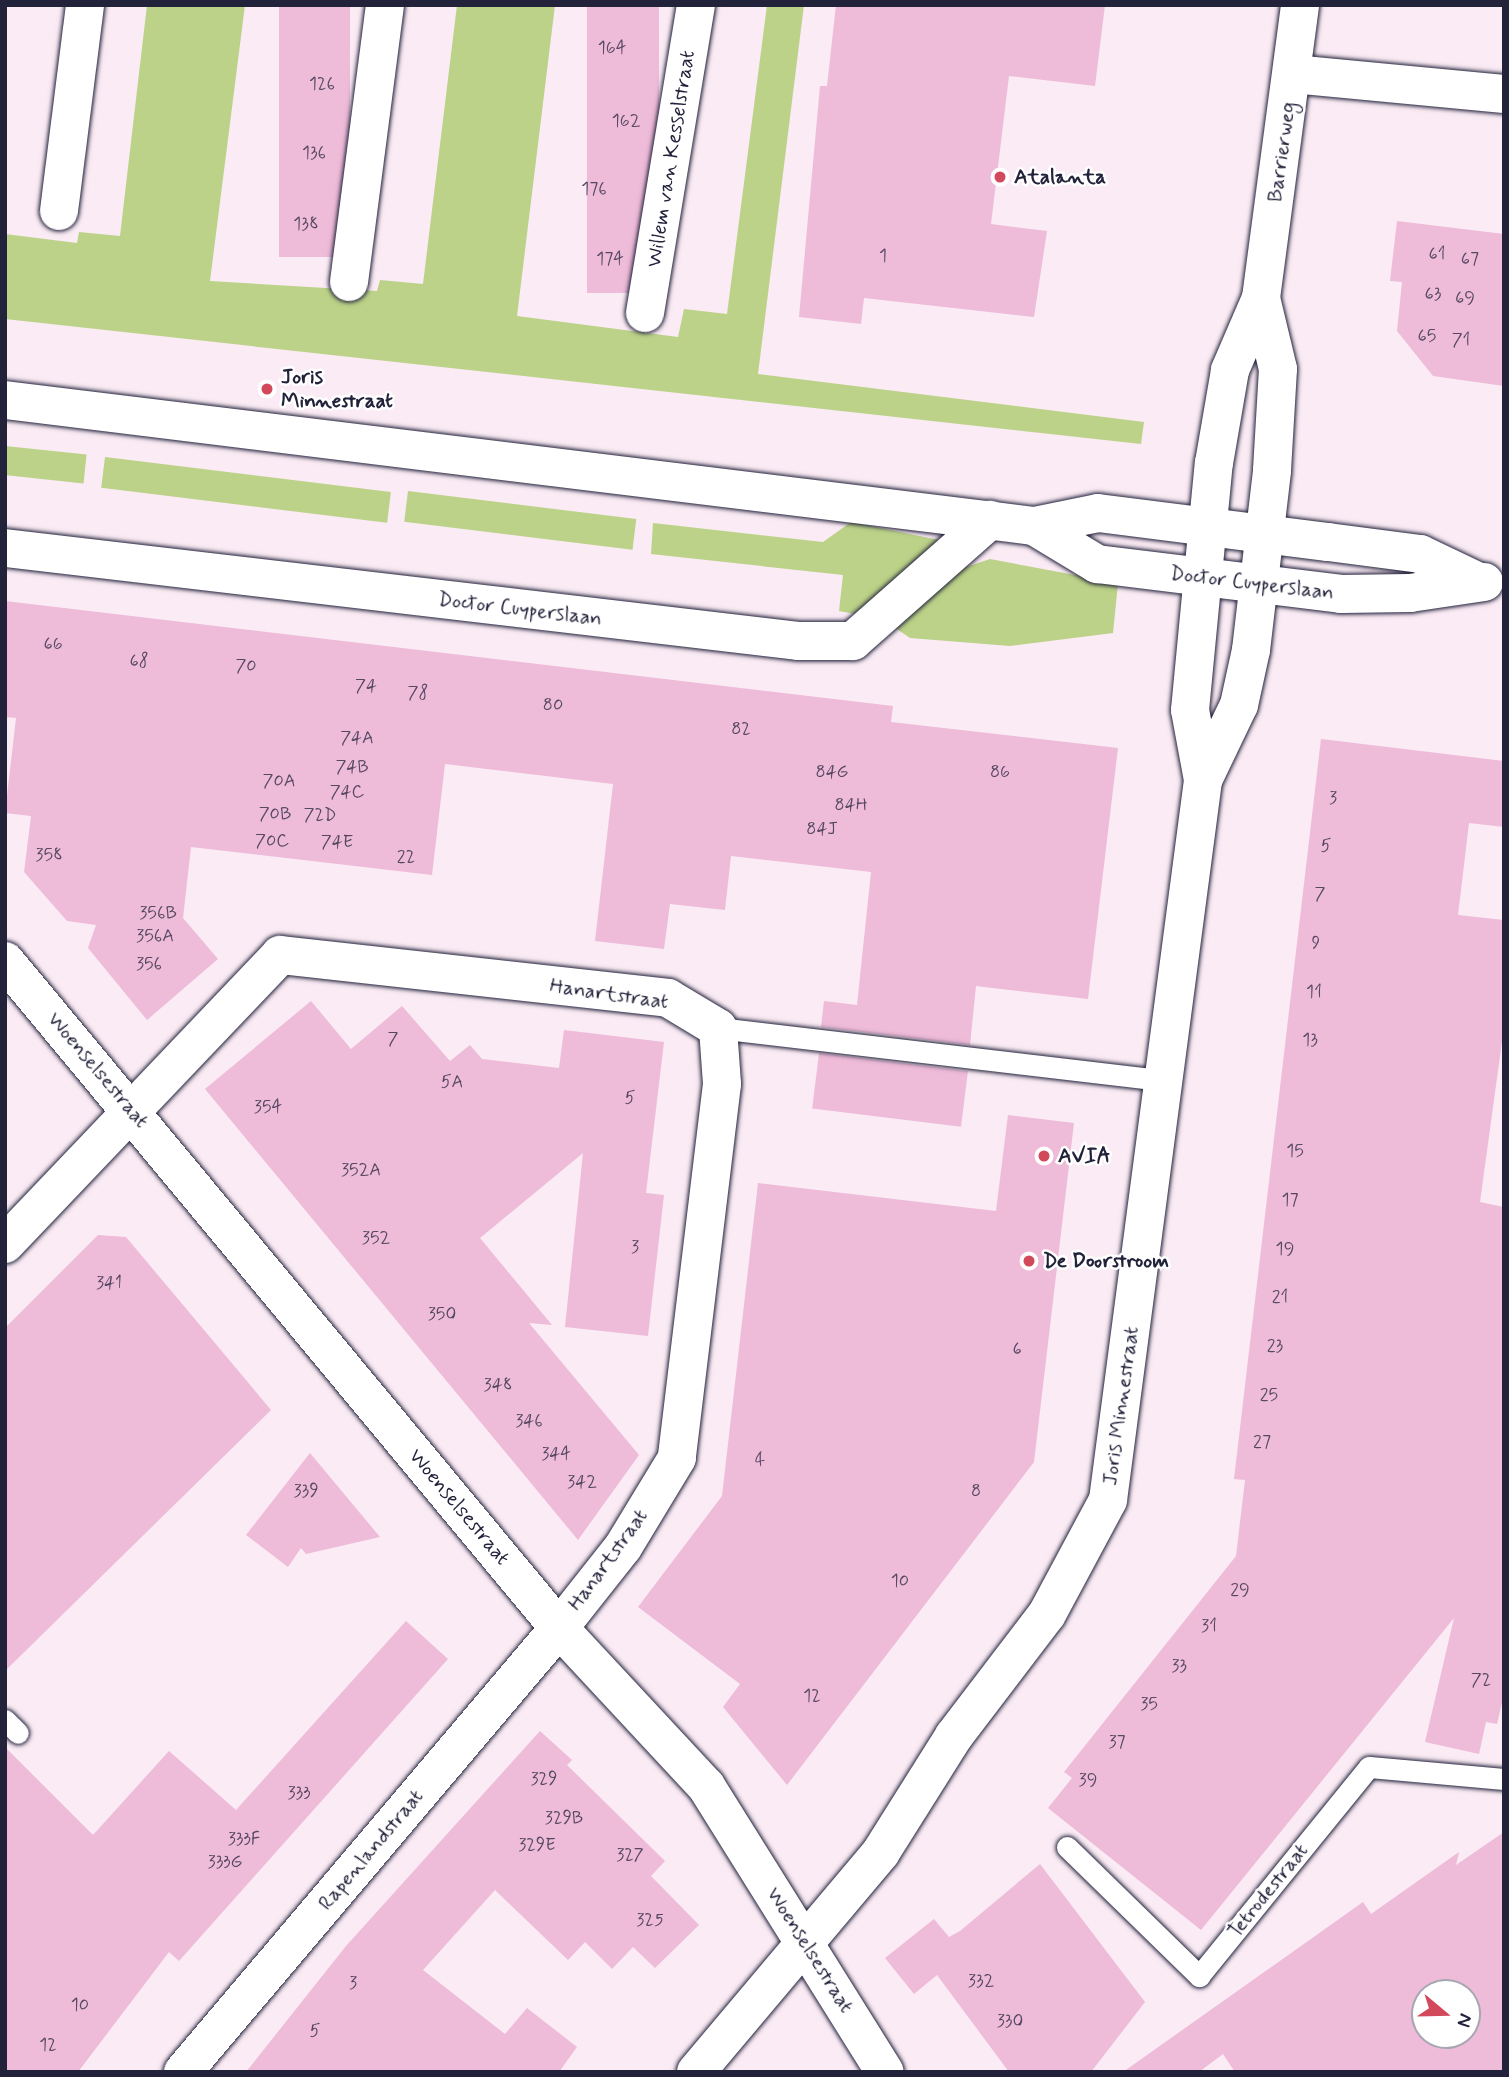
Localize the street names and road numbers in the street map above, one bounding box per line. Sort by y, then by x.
street label: Willem van Kesselstraat [642,52,700,266]
street label: Barrierweg [1262,100,1302,204]
street label: Doctor Cuyperslaan [1165,560,1339,606]
street label: Doctor Cuyperslaan [433,586,607,632]
street label: Hanartstraat [548,973,670,1015]
street label: Woenselsestraat [42,1007,154,1133]
street label: Joris Minnestraat [1097,1325,1145,1487]
street label: Woenselsestraat [403,1444,515,1570]
street label: Hanartstraat [563,1504,653,1616]
street label: Rapenlandstraat [313,1784,429,1916]
street label: Tetrodestraat [1222,1839,1314,1943]
street label: Woenselsestraat [761,1882,859,2018]

